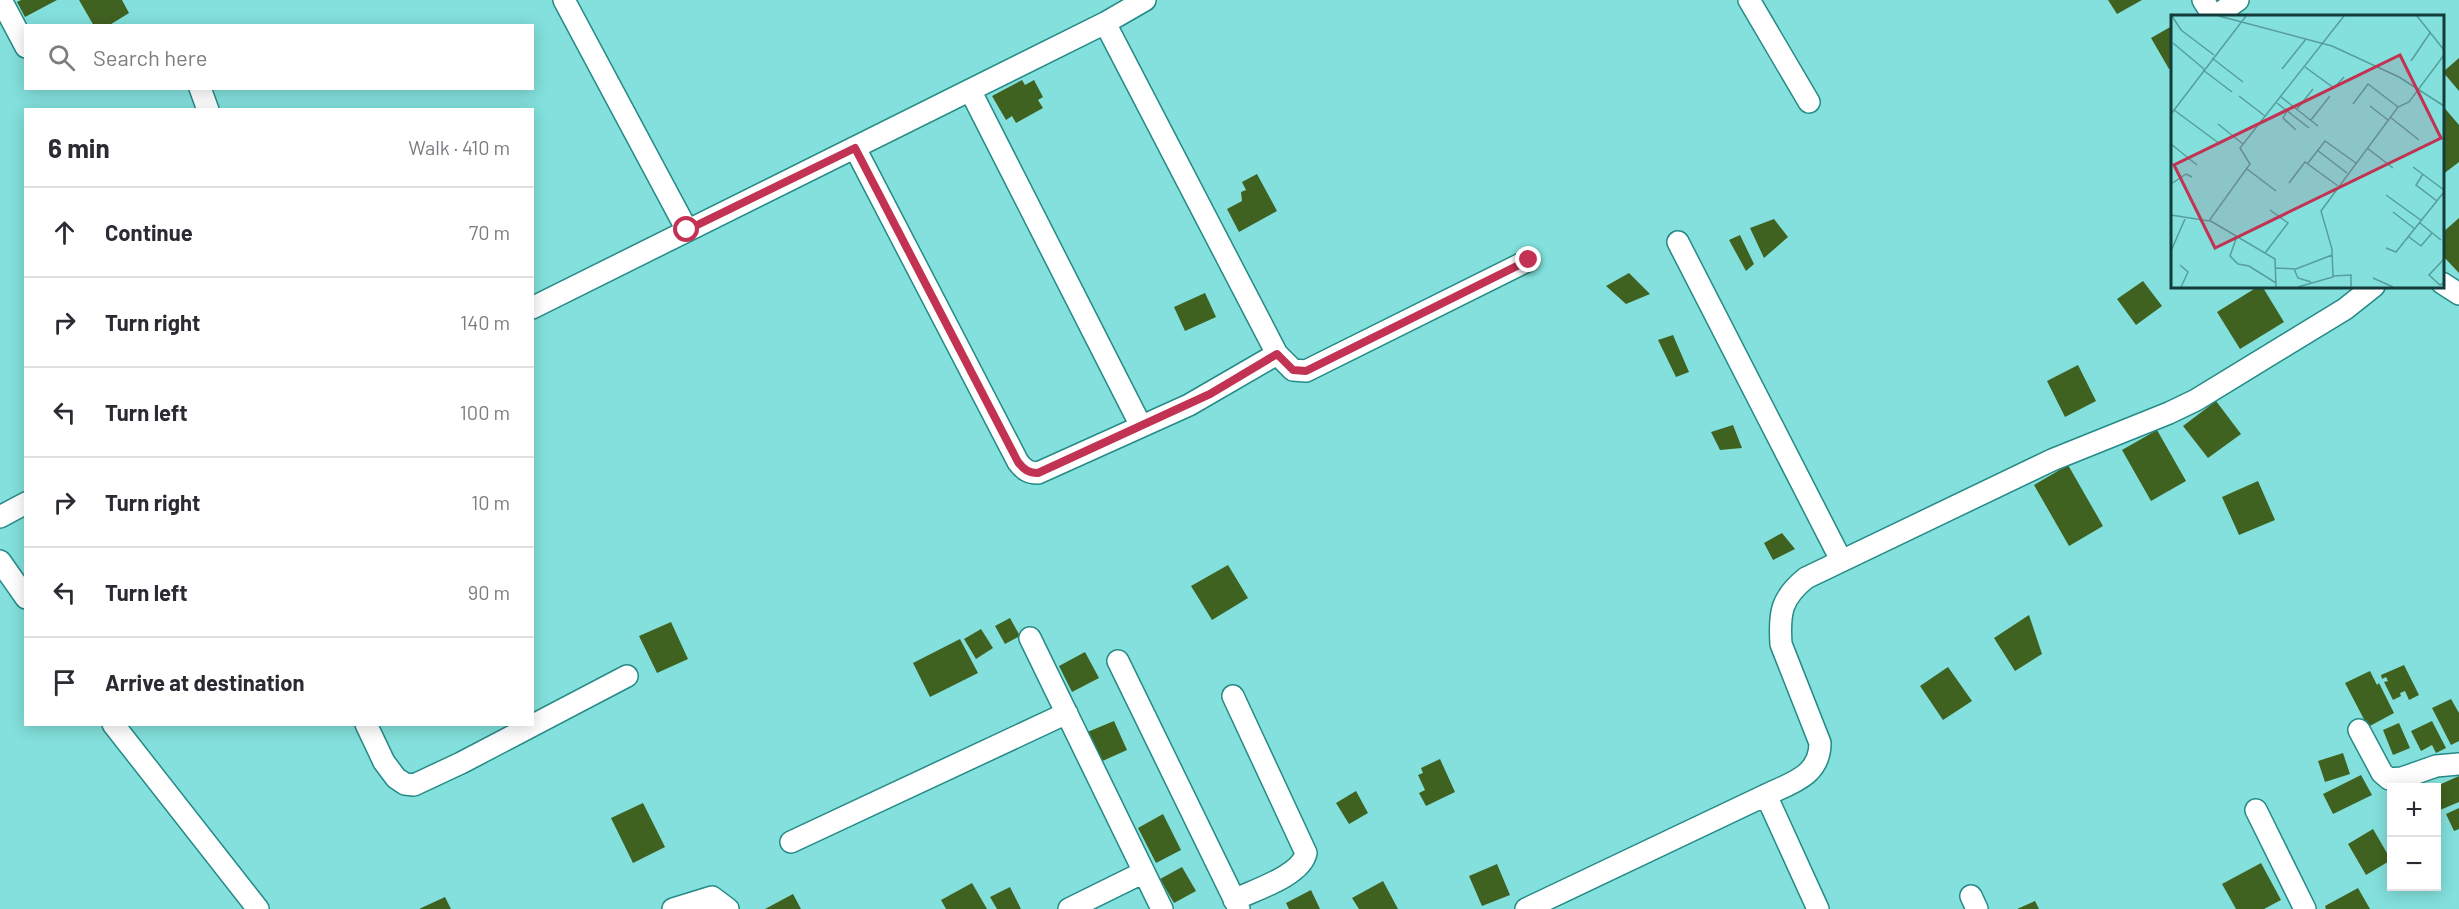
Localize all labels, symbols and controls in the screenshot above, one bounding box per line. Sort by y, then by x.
inset map [2171,15,2444,288]
search box [24,24,534,90]
icon: search [45,41,78,74]
text: Search here [93,44,207,70]
text: 6 min [48,132,110,163]
text: Walk · 410 m [408,135,510,159]
icon: ahead [48,216,81,249]
route start [673,216,699,242]
text: Continue [105,219,193,245]
text: 70 m [469,220,510,244]
route end [1515,246,1541,272]
icon: right [48,306,81,339]
text: Turn right [105,309,200,335]
text: 140 m [460,310,510,334]
icon: left [48,396,81,429]
text: Turn left [105,399,188,425]
text: 100 m [460,400,510,424]
icon: right [48,486,81,519]
text: Turn right [105,489,200,515]
text: 10 m [471,490,510,514]
icon: left [48,576,81,609]
text: Turn left [105,579,188,605]
text: 90 m [468,580,510,604]
icon: arrive [48,666,81,699]
text: Arrive at destination [105,669,304,695]
map controls [2387,783,2441,891]
button: + [2387,783,2441,837]
button: − [2387,837,2441,891]

